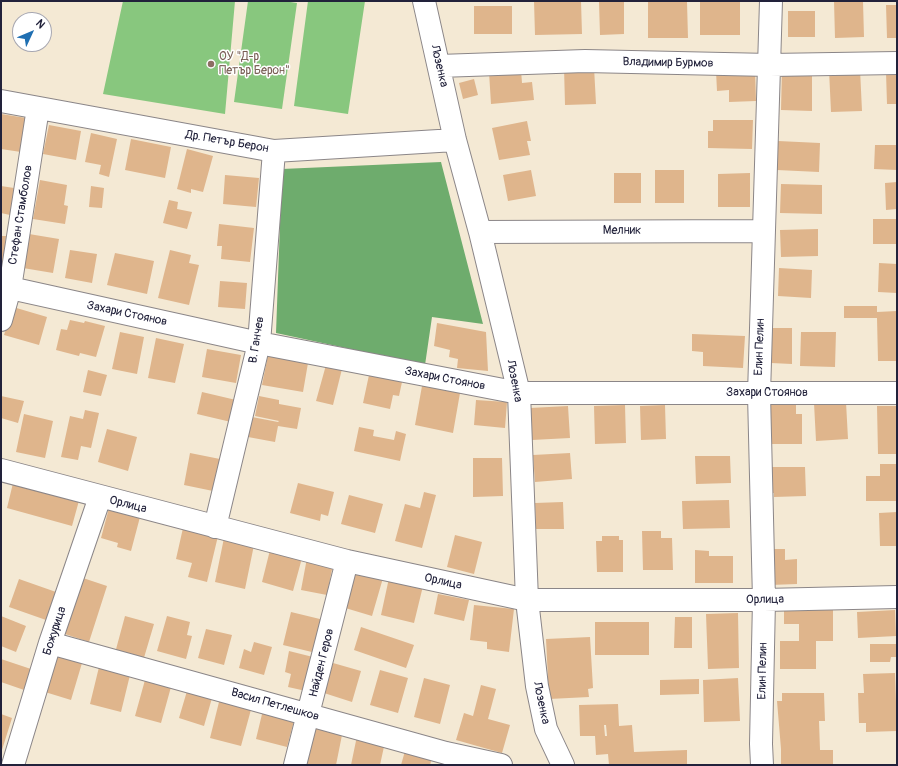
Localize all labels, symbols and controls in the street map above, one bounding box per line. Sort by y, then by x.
north arrow [12,12,52,52]
text: N [33,17,48,31]
street label: Лозенка [427,43,451,89]
place label: ОУ "Д-р Петър Берон" [219,50,290,78]
street label: Владимир Бурмов [622,55,714,71]
marker: ОУ "Д-р Петър Берон" [206,59,216,69]
street label: Др. Петър Берон [184,128,270,156]
street label: Стефан Стамболов [6,164,36,266]
street label: Мелник [603,224,641,238]
street label: Захари Стоянов [85,298,169,330]
street label: В. Ганчев [246,316,268,364]
street label: Елин Пелин [752,318,768,376]
street label: Лозенка [503,358,525,404]
street label: Захари Стоянов [403,364,487,394]
street label: Захари Стоянов [726,386,808,400]
street label: Орлица [108,493,148,517]
street label: Орлица [423,571,463,593]
street label: Орлица [746,592,784,608]
street label: Божурица [40,605,70,657]
street label: Найден Геров [307,627,337,699]
street label: Елин Пелин [755,642,771,700]
street label: Лозенка [529,680,553,726]
street label: Васил Петлешков [229,686,321,724]

